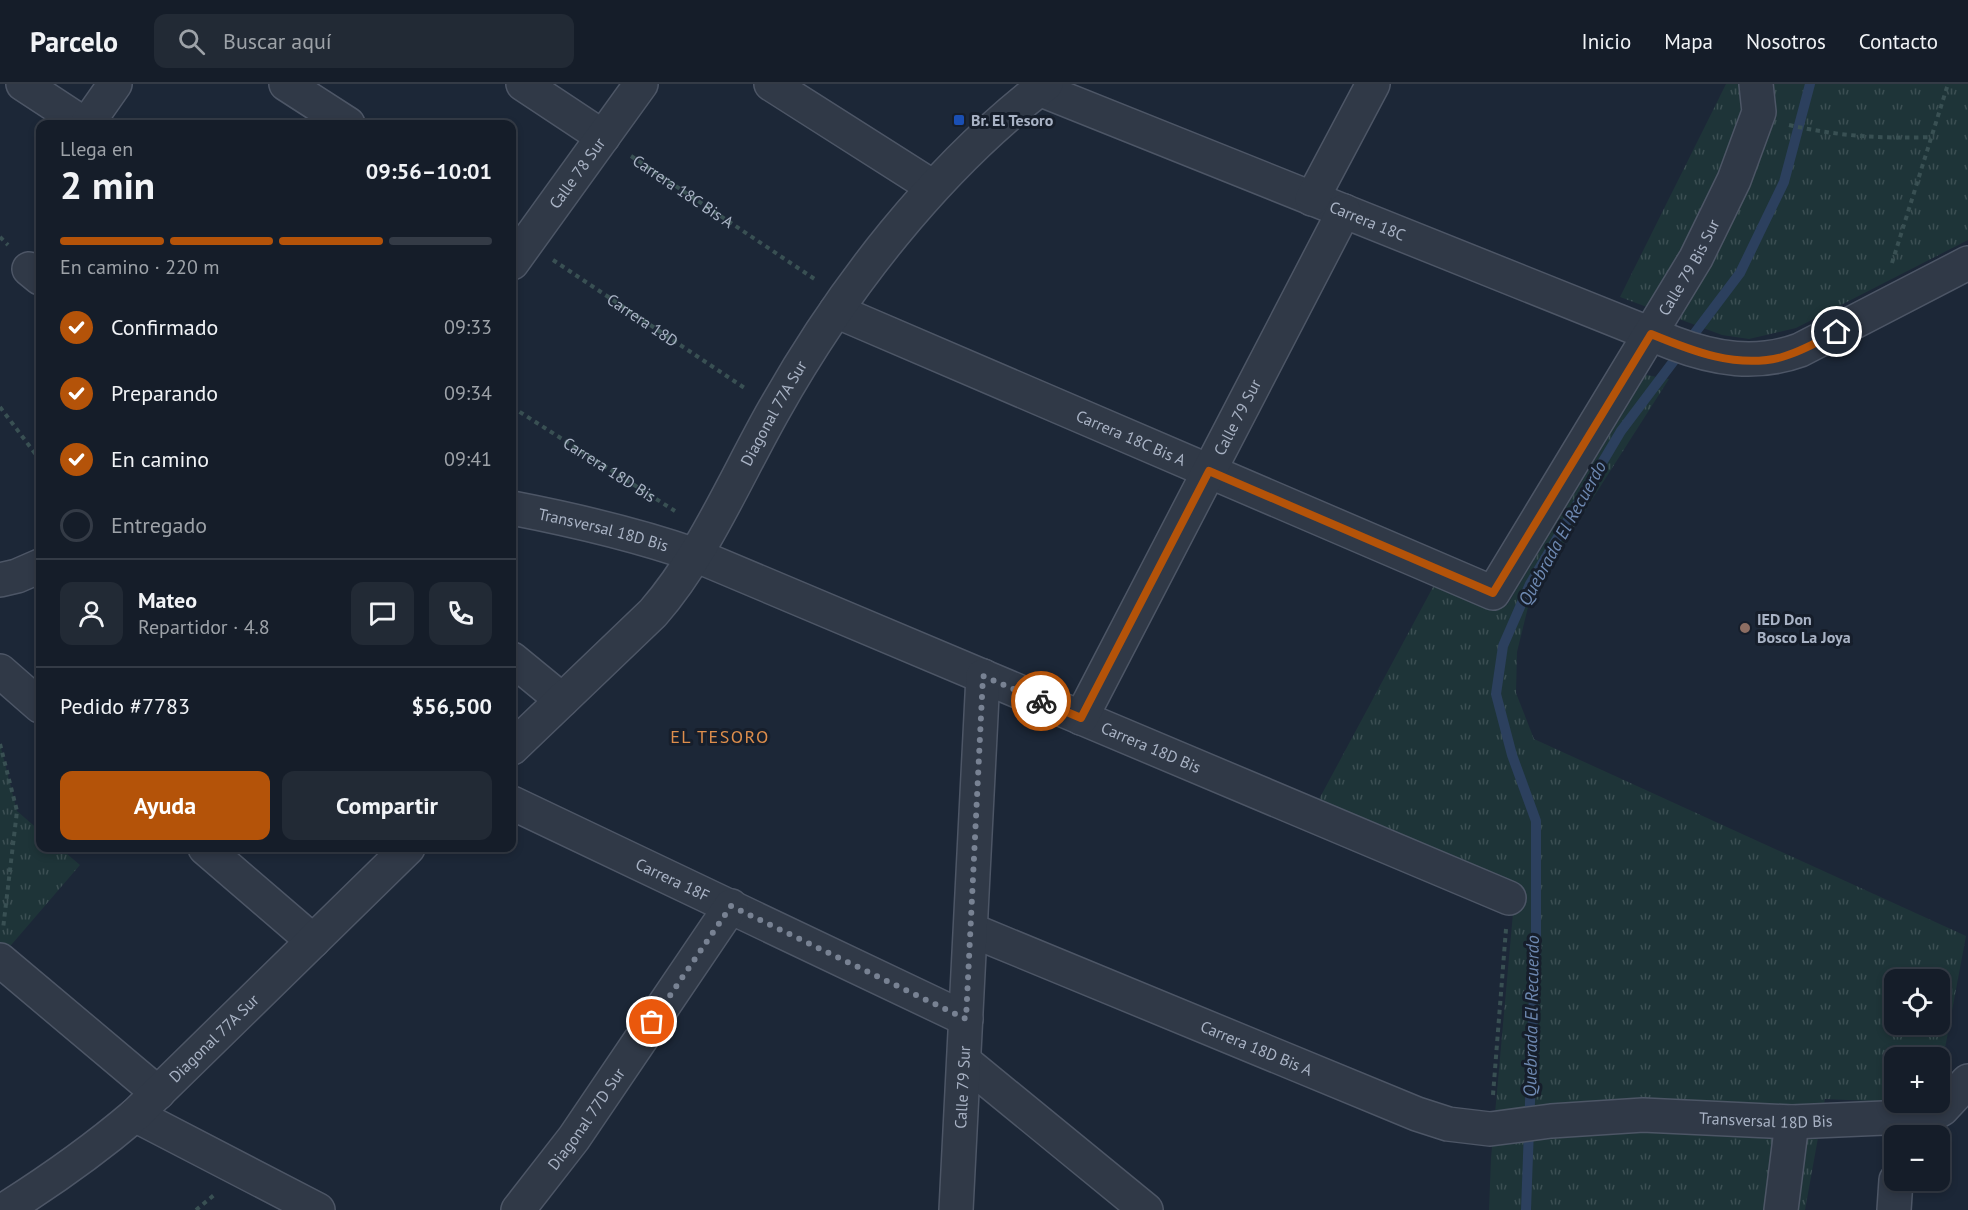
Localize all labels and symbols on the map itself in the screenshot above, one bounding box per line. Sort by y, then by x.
place label: Br. El Tesoro [971,110,1054,130]
marker: Br. El Tesoro [952,113,966,127]
street label: Calle 78 Sur [545,133,610,212]
street label: Carrera 18C Bis A [629,150,738,232]
street label: Carrera 18C [1327,196,1409,245]
street label: Calle 79 Bis Sur [1654,215,1724,319]
street label: Carrera 18D [603,289,682,351]
pin [1811,306,1862,357]
street label: Diagonal 77A Sur [736,356,811,469]
street label: Calle 79 Sur [1209,375,1265,458]
street label: Carrera 18C Bis A [1073,405,1189,470]
street label: Carrera 18D Bis [560,432,660,507]
water label: Quebrada El Recuerdo [1513,457,1611,609]
street label: Transversal 18D Bis [537,504,671,556]
place label: IED Don Bosco La Joya [1757,609,1851,647]
marker: IED Don Bosco La Joya [1738,621,1752,635]
courier [1011,671,1071,731]
street label: Carrera 18D Bis [1098,717,1204,777]
district label: EL TESORO [670,725,770,748]
street label: Carrera 18F [633,853,713,906]
water label: Quebrada El Recuerdo [1518,935,1544,1097]
street label: Diagonal 77A Sur [165,989,263,1086]
pin [626,996,677,1047]
street label: Carrera 18D Bis A [1198,1016,1316,1080]
street label: Calle 79 Sur [950,1045,974,1129]
street label: Diagonal 77D Sur [543,1063,629,1174]
street label: Transversal 18D Bis [1699,1108,1833,1132]

